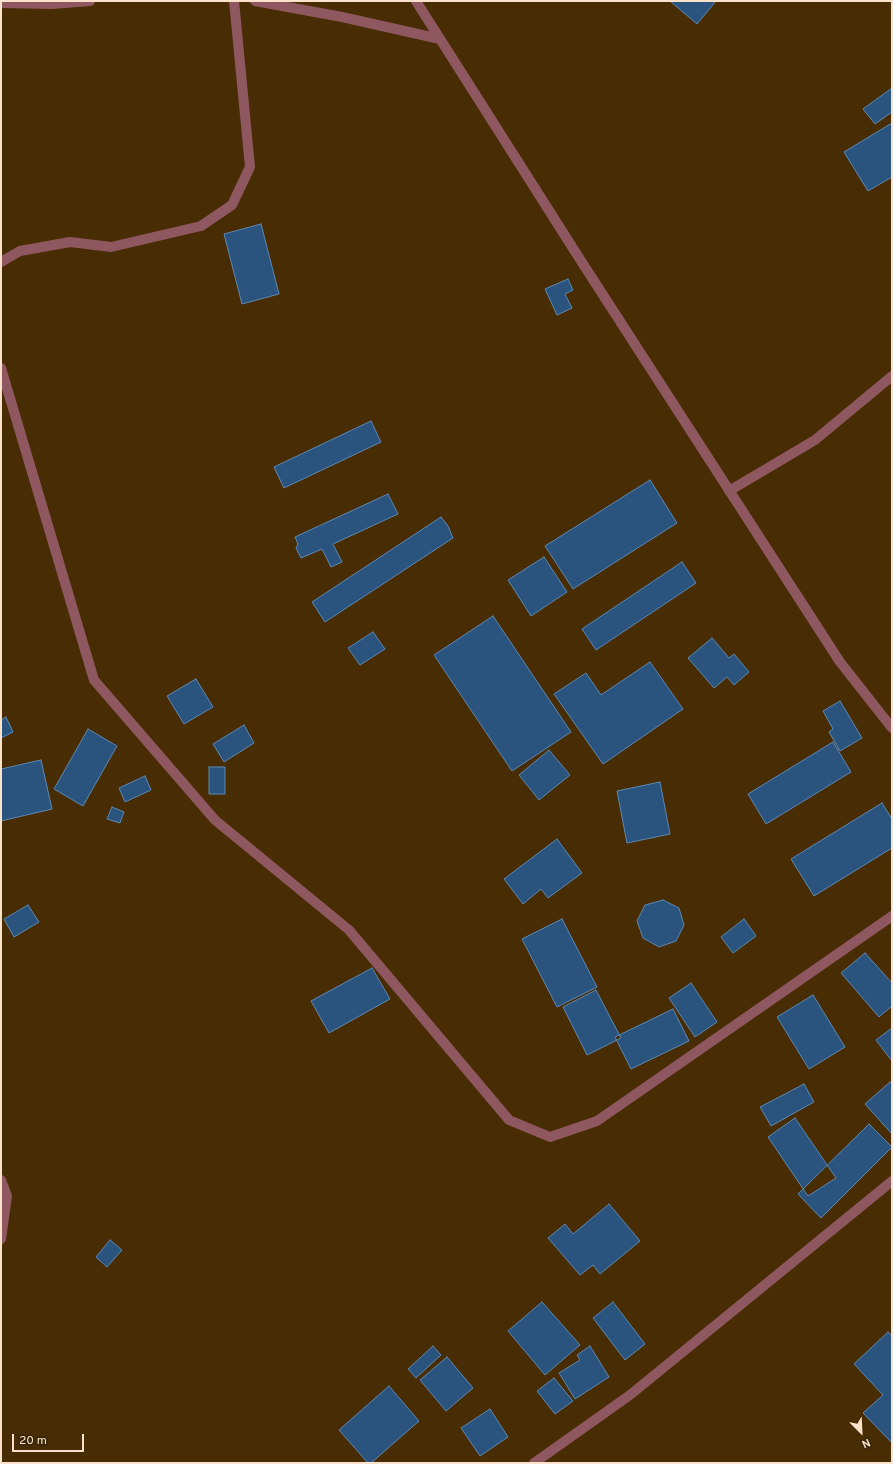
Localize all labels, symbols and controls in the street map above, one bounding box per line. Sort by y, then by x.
north arrow [841,1412,881,1452]
scale bar [14,1426,86,1452]
text: 20 m [19,1433,47,1449]
text: N [859,1435,872,1451]

